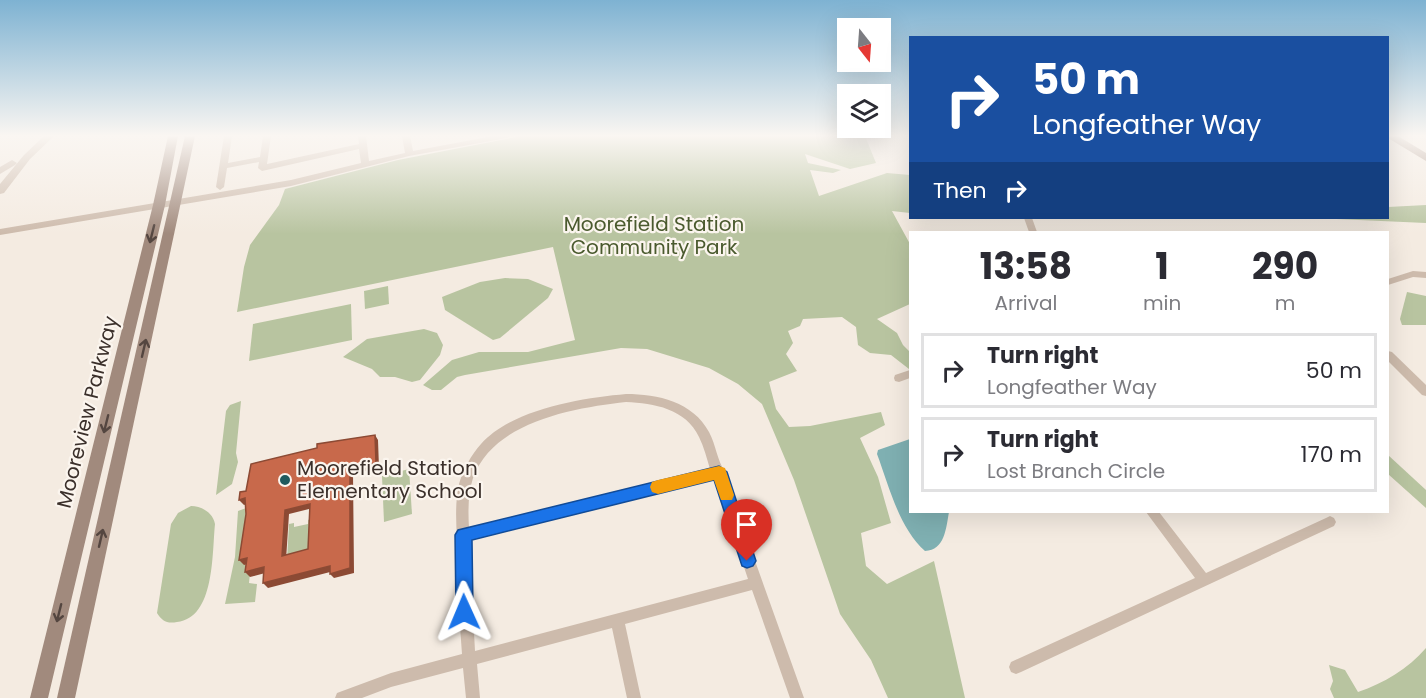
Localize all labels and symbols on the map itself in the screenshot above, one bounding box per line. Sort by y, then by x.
north arrow [837,18,891,72]
park label: Moorefield Station Community Park [564,210,744,261]
one-way arrow [145,224,157,243]
street label: Mooreview Parkway [50,313,124,511]
one-way arrow [138,339,150,358]
one-way arrow [99,414,111,433]
place label: Moorefield Station Elementary School [297,454,482,505]
marker: Moorefield Station Elementary School [278,473,292,487]
pin [721,499,772,561]
one-way arrow [96,529,108,548]
position arrow [432,580,496,644]
one-way arrow [53,603,65,622]

